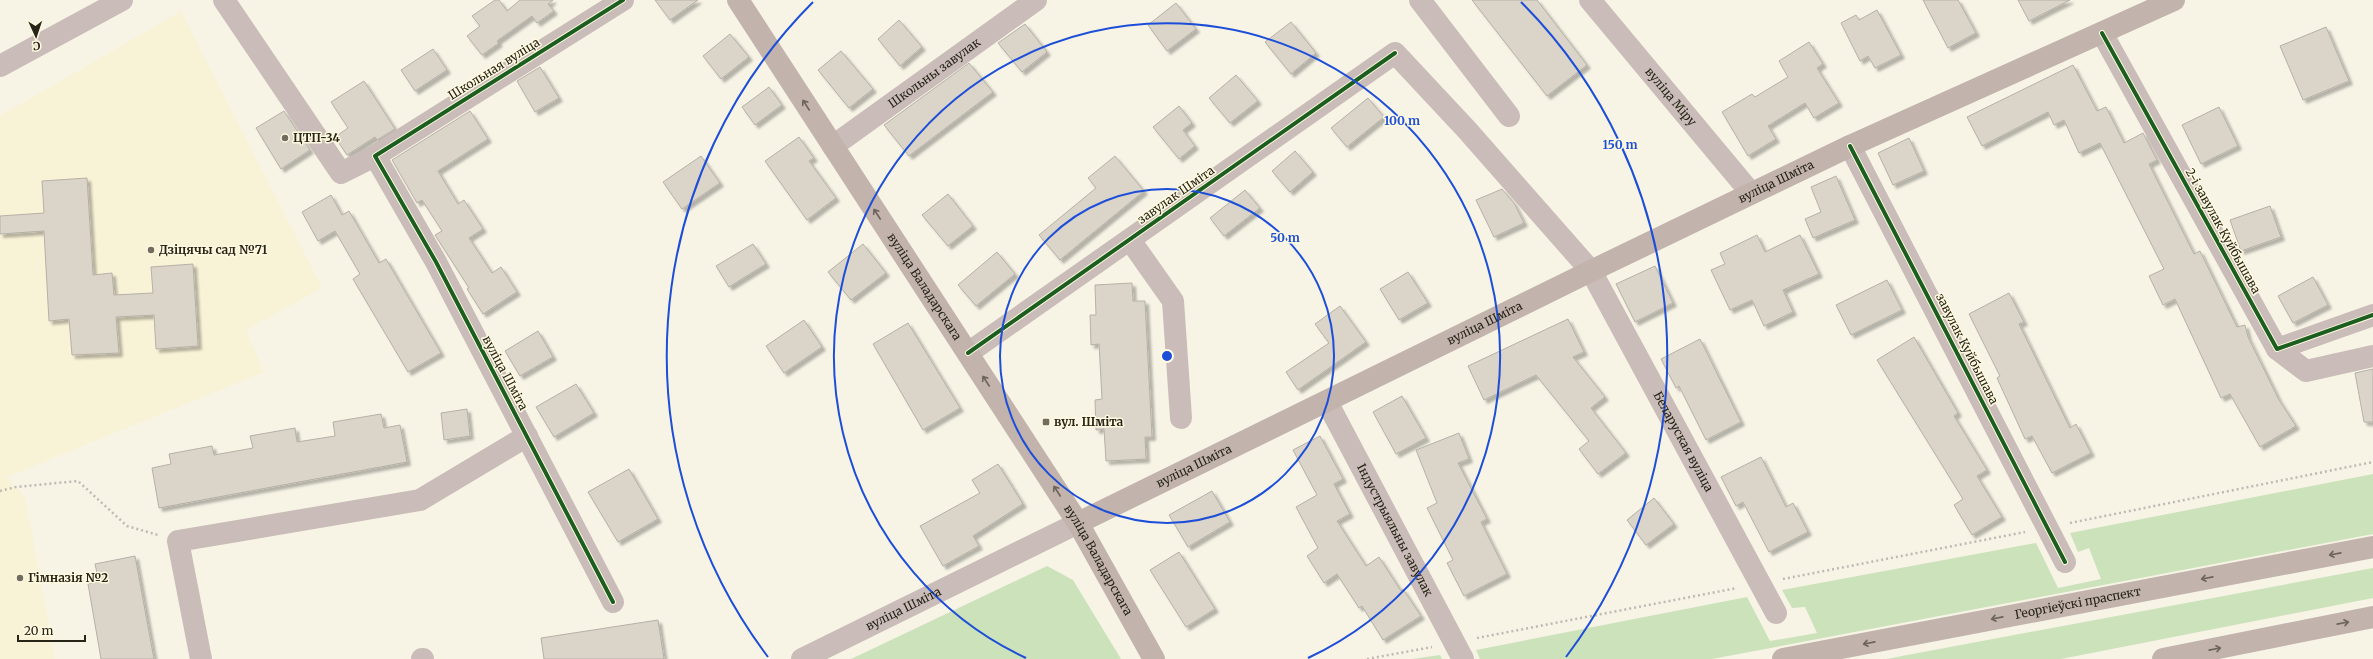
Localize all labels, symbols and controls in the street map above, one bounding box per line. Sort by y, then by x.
north arrow [16,16,56,56]
street label: Школьная вуліца [445,34,543,103]
street label: Школьны завулак [885,34,984,111]
text: С [33,39,41,53]
street label: вуліца Міру [1642,64,1700,129]
one-way arrow [802,100,810,111]
text: 100 m [1384,113,1420,128]
place label: ЦТП-34 [293,130,340,145]
marker: ЦТП-34 [280,133,290,143]
text: 150 m [1603,137,1638,152]
street label: вуліца Шміта [1736,156,1817,206]
street label: завулак Шміта [1134,162,1218,227]
street label: 2-і завулак Куйбышава [2183,165,2264,297]
one-way arrow [873,209,881,220]
street label: вуліца Валадарскага [885,230,965,343]
text: 50 m [1270,230,1300,245]
place label: Дзіцячы сад №71 [159,242,268,257]
marker: Дзіцячы сад №71 [146,245,156,255]
street label: завулак Куйбышава [1933,291,2002,407]
street label: вуліца Шміта [1444,298,1525,348]
street label: вуліца Шміта [480,333,532,413]
centre of rings [1160,349,1174,363]
one-way arrow [982,376,990,387]
street label: Беларуская вуліца [1650,389,1717,495]
place label: вул. Шміта [1054,414,1123,429]
marker: вул. Шміта [1041,417,1051,427]
street label: вуліца Шміта [1153,441,1234,491]
street label: Індустрыяльны завулак [1354,461,1437,599]
one-way arrow [1053,485,1061,496]
street label: вуліца Валадарскага [1061,502,1136,618]
one-way arrow [2329,550,2342,558]
place label: Гімназія №2 [28,570,108,585]
marker: Гімназія №2 [15,573,25,583]
one-way arrow [2201,575,2214,583]
street label: вуліца Шміта [863,583,944,634]
street label: Георгіеўскі праспект [2013,583,2142,622]
one-way arrow [1991,615,2004,623]
scale bar [18,617,85,643]
one-way arrow [2336,619,2349,627]
text: 20 m [24,623,53,638]
one-way arrow [1863,639,1876,647]
one-way arrow [2208,644,2221,652]

